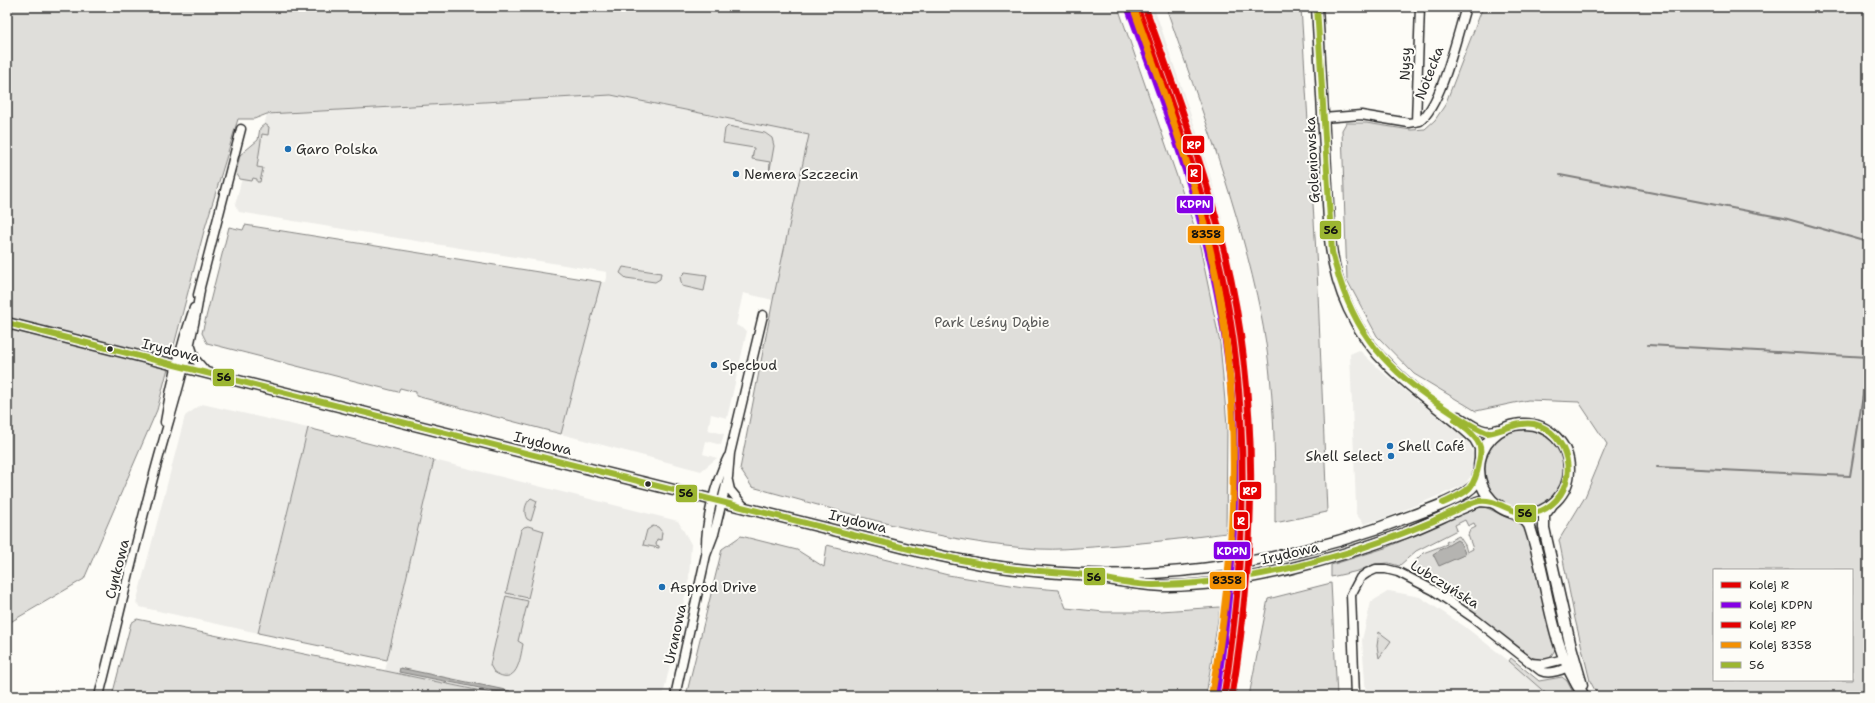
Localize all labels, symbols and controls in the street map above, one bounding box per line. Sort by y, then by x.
street label: Notecka [1411,44,1447,102]
street label: Nysy [1395,47,1415,81]
street label: Goleniowska [1301,116,1323,204]
line badge: RP [1182,135,1205,154]
text: RP [1186,138,1202,153]
place label: Garo Polska [296,140,378,158]
marker: Garo Polska [283,144,293,154]
line badge: R [1187,164,1202,183]
place label: Nemera Szczecin [744,165,859,183]
text: R [1190,166,1198,181]
marker: Nemera Szczecin [731,169,741,179]
line badge: KDPN [1176,195,1214,214]
text: KDPN [1180,197,1211,212]
line badge: 56 [1319,220,1342,240]
text: 56 [1324,223,1339,238]
line badge: 8358 [1187,225,1225,244]
text: 8358 [1191,227,1221,242]
park label: Park Leśny Dąbie [934,313,1050,331]
street label: Irydowa [140,334,202,366]
unlabelled marker [105,344,115,354]
place label: Specbud [722,356,777,374]
marker: Specbud [709,360,719,370]
line badge: 56 [212,368,235,387]
text: 56 [217,370,232,385]
street label: Irydowa [512,427,574,459]
place label: Shell Café [1398,437,1465,455]
marker: Shell Café [1385,441,1395,451]
place label: Shell Select [1306,447,1383,465]
marker: Shell Select [1386,451,1396,461]
unlabelled marker [643,479,653,489]
line badge: RP [1239,481,1262,500]
line badge: 56 [675,484,698,503]
text: RP [1242,484,1258,499]
text: 56 [679,486,694,501]
line badge: 56 [1514,504,1537,523]
street label: Irydowa [827,505,889,537]
text: 56 [1518,506,1533,521]
line badge: R [1233,511,1249,530]
text: R [1237,514,1245,529]
street label: Cynkowa [101,537,133,601]
street label: Irydowa [1259,538,1321,568]
line badge: KDPN [1213,541,1251,560]
text: KDPN [1217,544,1248,559]
street label: Lubczyńska [1407,556,1483,612]
line badge: 56 [1083,567,1106,586]
legend [1713,569,1853,681]
text: 56 [1087,570,1102,585]
line badge: 8358 [1209,571,1246,590]
text: 8358 [1212,573,1242,588]
text: Kolej R [1749,577,1789,593]
place label: Asprod Drive [670,578,757,596]
marker: Asprod Drive [657,582,667,592]
text: Kolej KDPN [1749,597,1813,613]
street label: Uranowa [660,602,690,666]
text: Kolej RP [1749,617,1796,633]
text: Kolej 8358 [1749,637,1812,653]
text: 56 [1749,657,1765,673]

